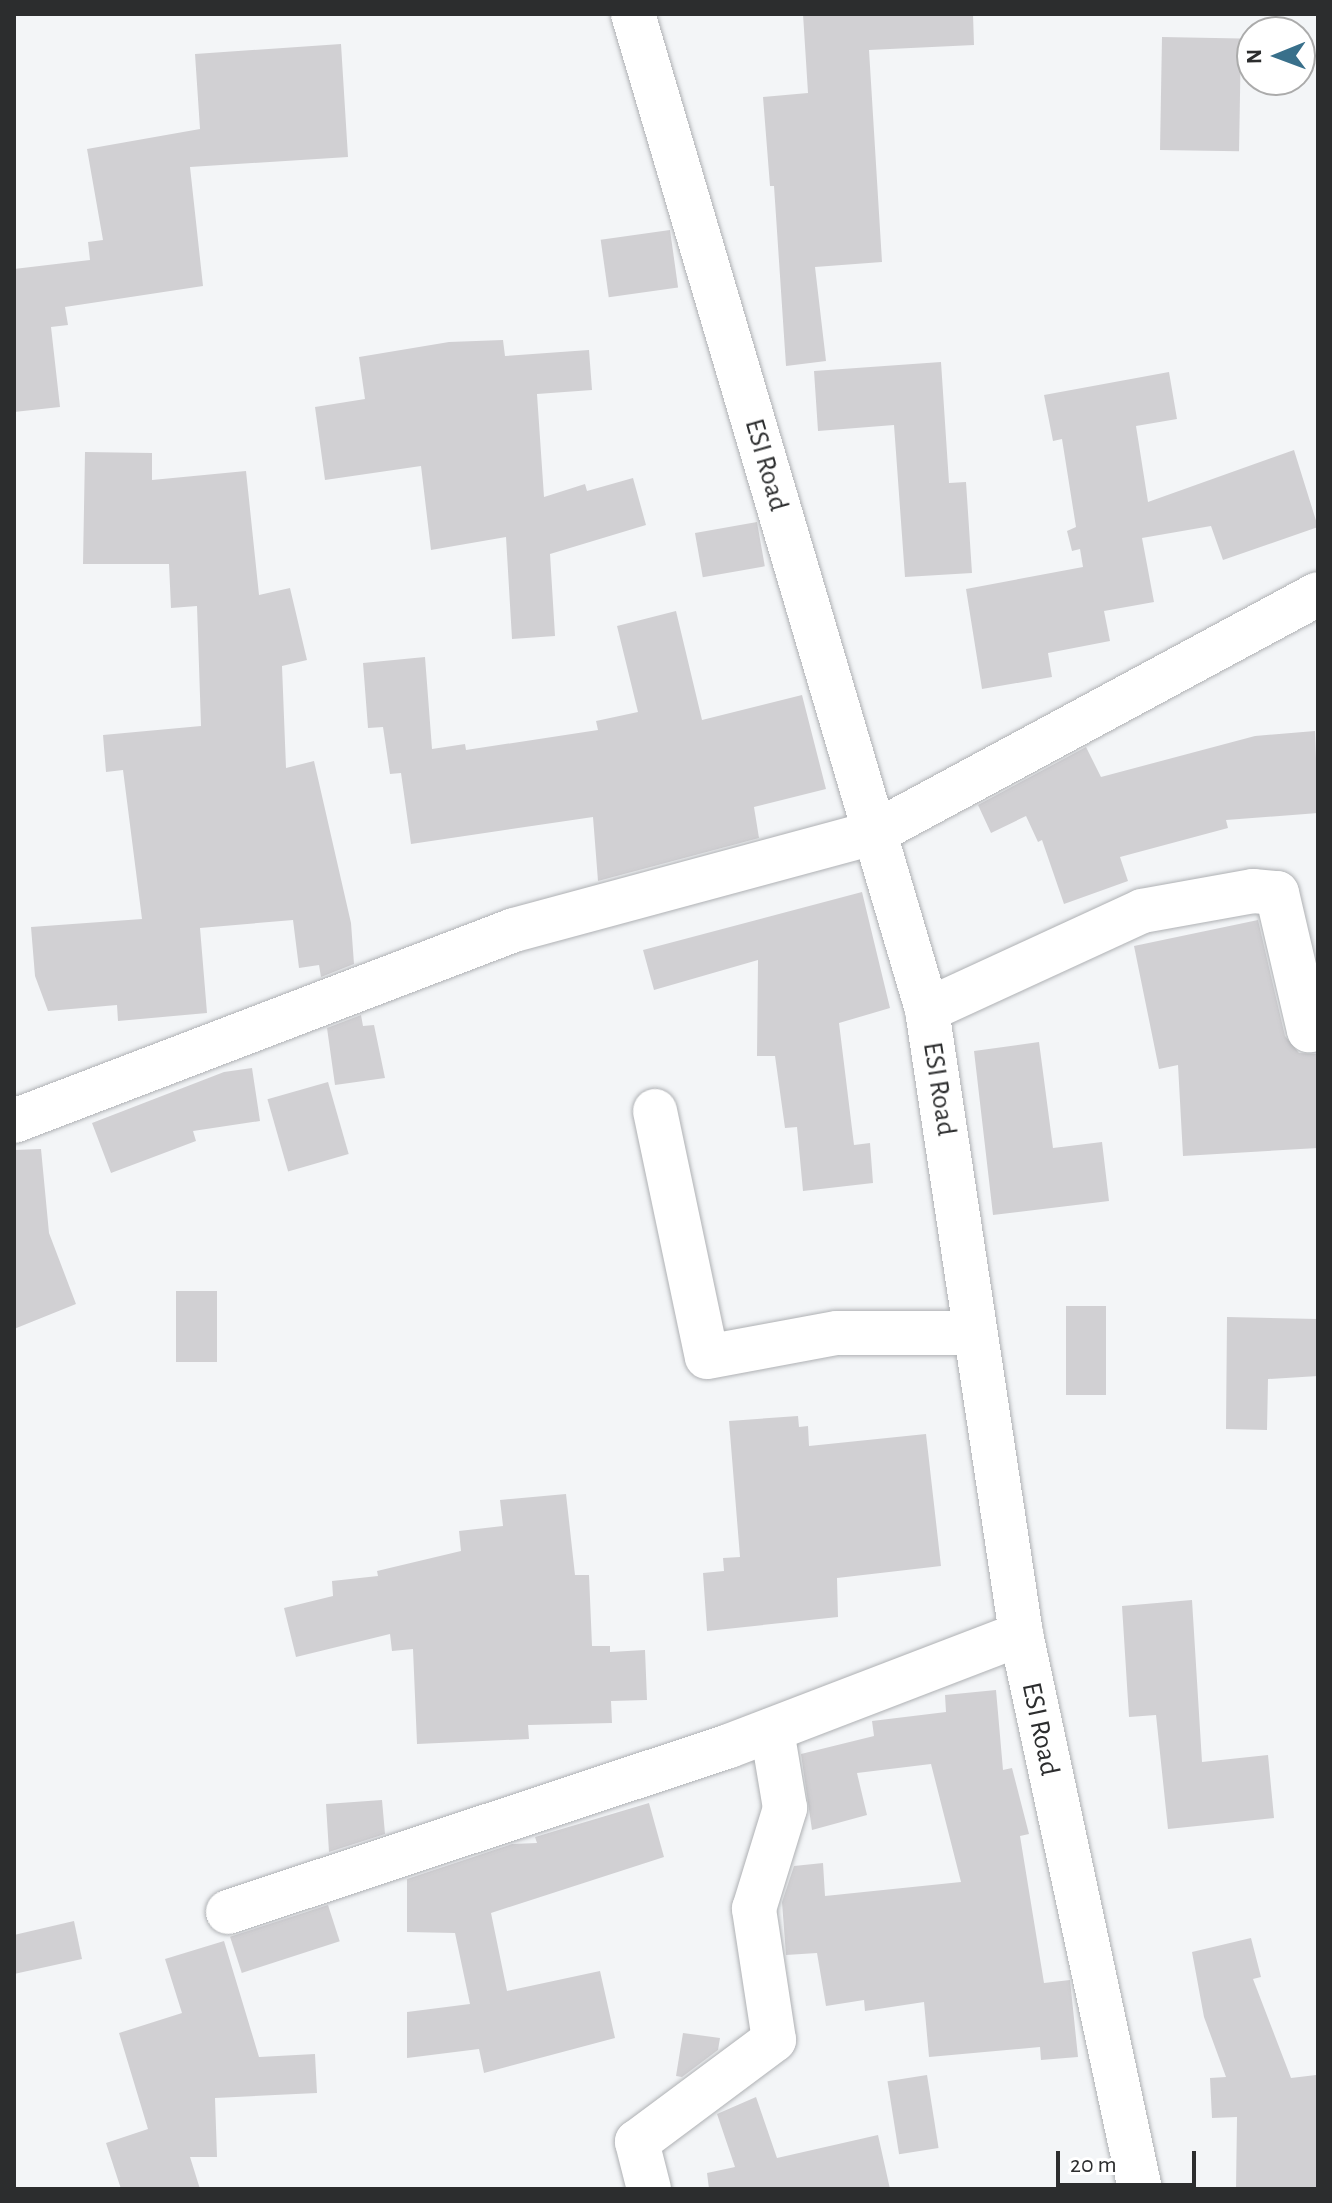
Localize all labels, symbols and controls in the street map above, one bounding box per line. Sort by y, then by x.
north arrow [1236,16,1316,96]
text: N [1243,49,1265,64]
street label: ESI Road [737,415,795,515]
street label: ESI Road [915,1040,963,1138]
street label: ESI Road [1014,1679,1066,1779]
scale bar [1060,2135,1200,2185]
text: 20 m [1070,2153,1117,2177]

